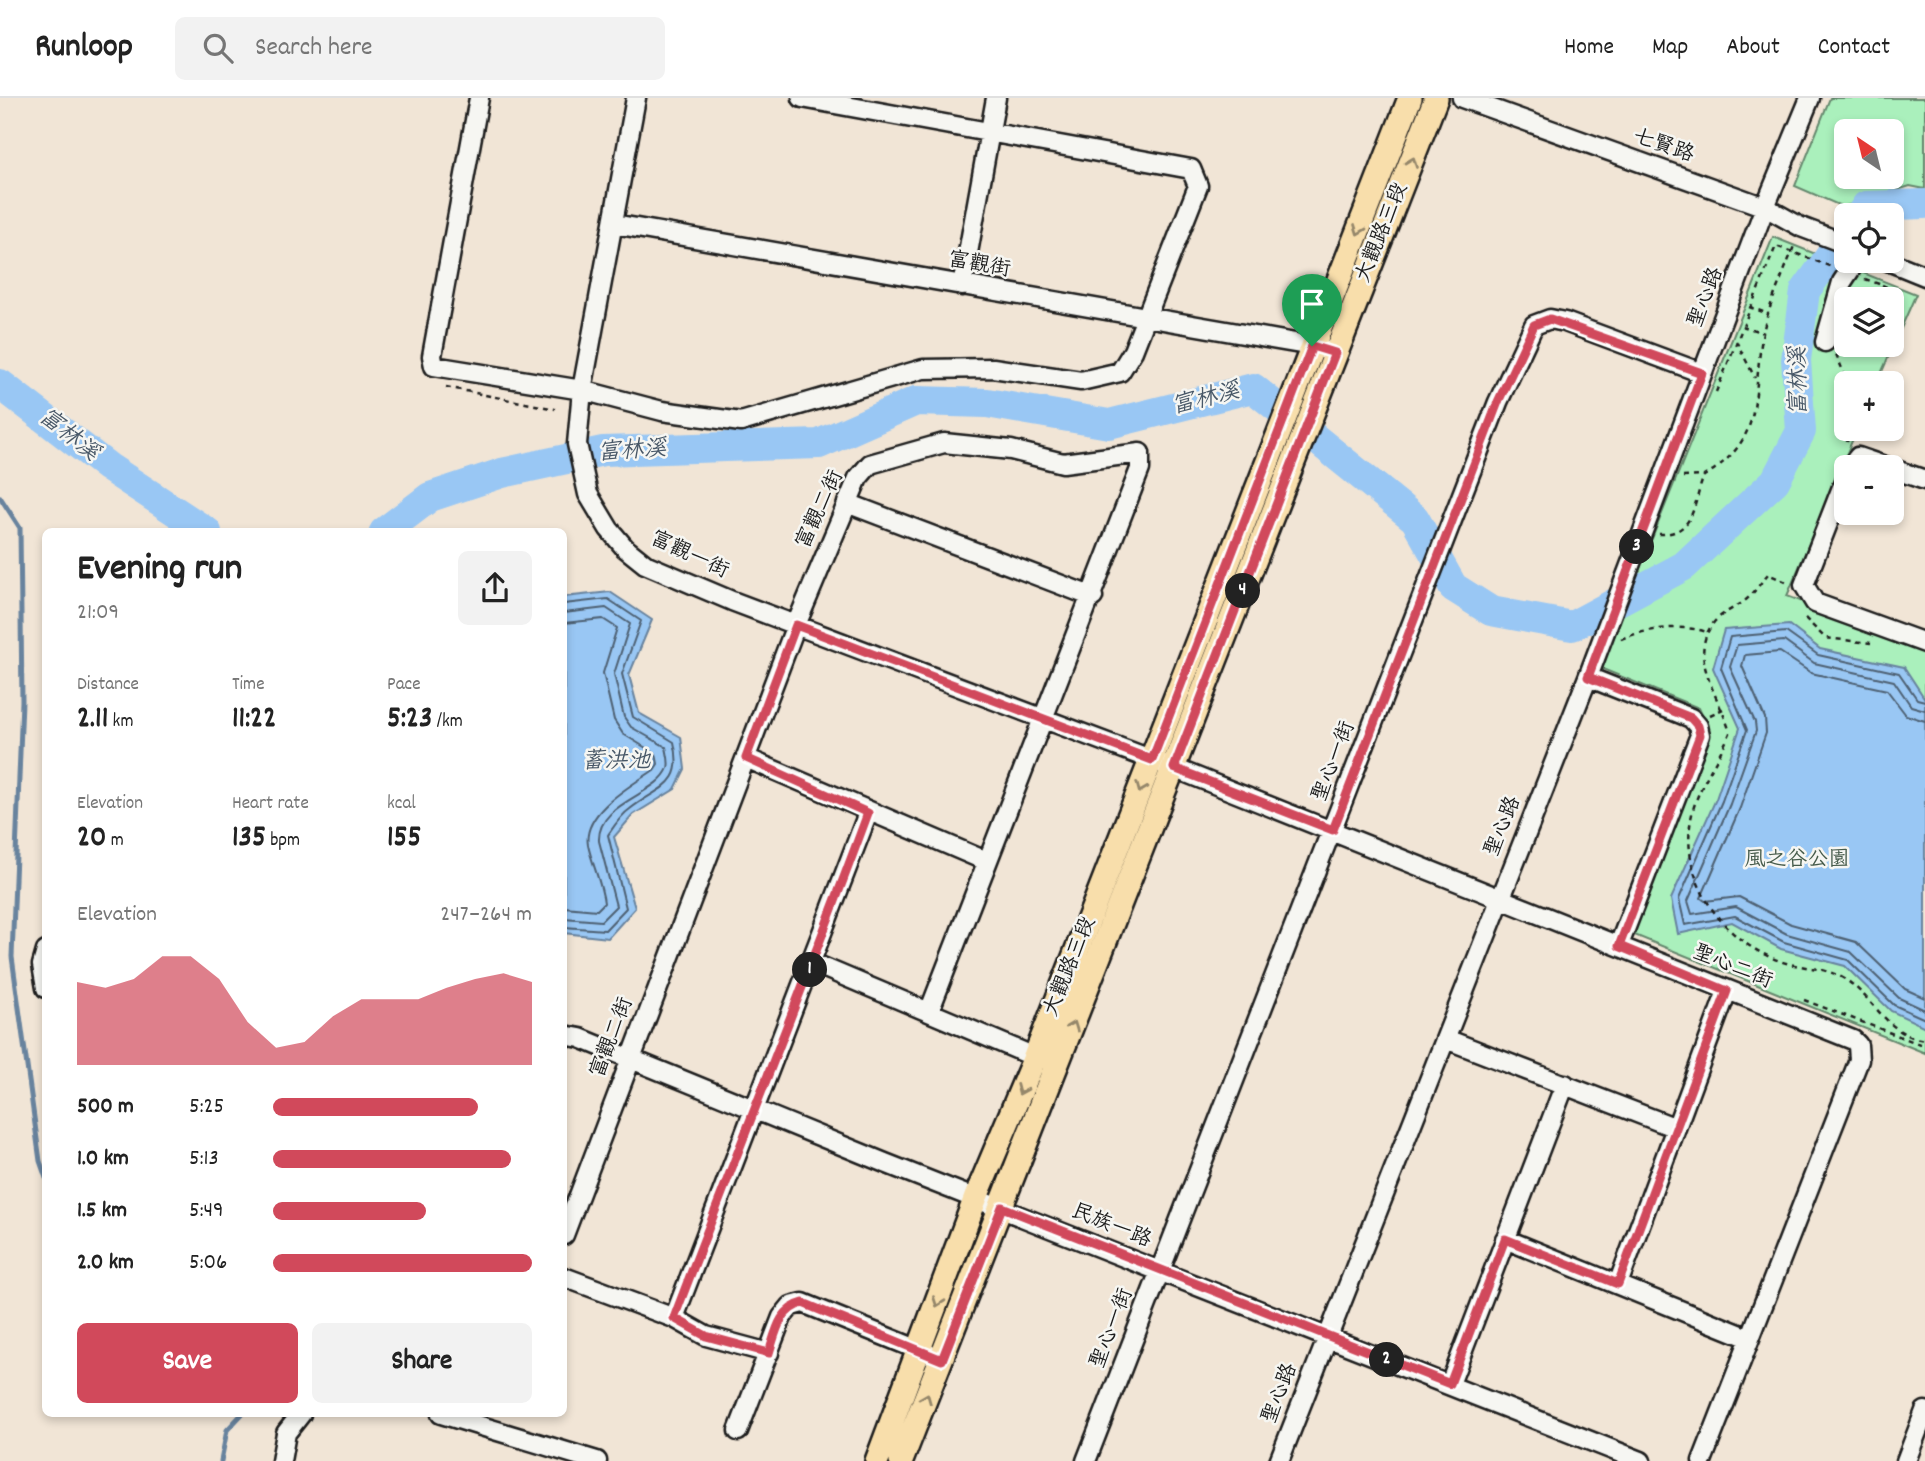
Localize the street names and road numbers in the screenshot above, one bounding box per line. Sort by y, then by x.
street label: 七賢路 [1628,123,1698,171]
street label: 大觀路三段 [1349,179,1417,287]
street label: 富觀街 [945,246,1013,286]
street label: 聖心路 [1682,263,1732,333]
street label: 富觀二街 [790,466,852,554]
street label: 富觀一街 [645,525,733,587]
street label: 聖心一街 [1306,717,1364,807]
street label: 聖心路 [1478,792,1530,862]
street label: 大觀路三段 [1037,913,1105,1021]
street label: 聖心二街 [1687,938,1777,998]
street label: 富觀二街 [584,993,642,1083]
street label: 民族一路 [1066,1197,1156,1257]
street label: 聖心一街 [1084,1284,1142,1374]
street label: 聖心路 [1256,1359,1306,1429]

